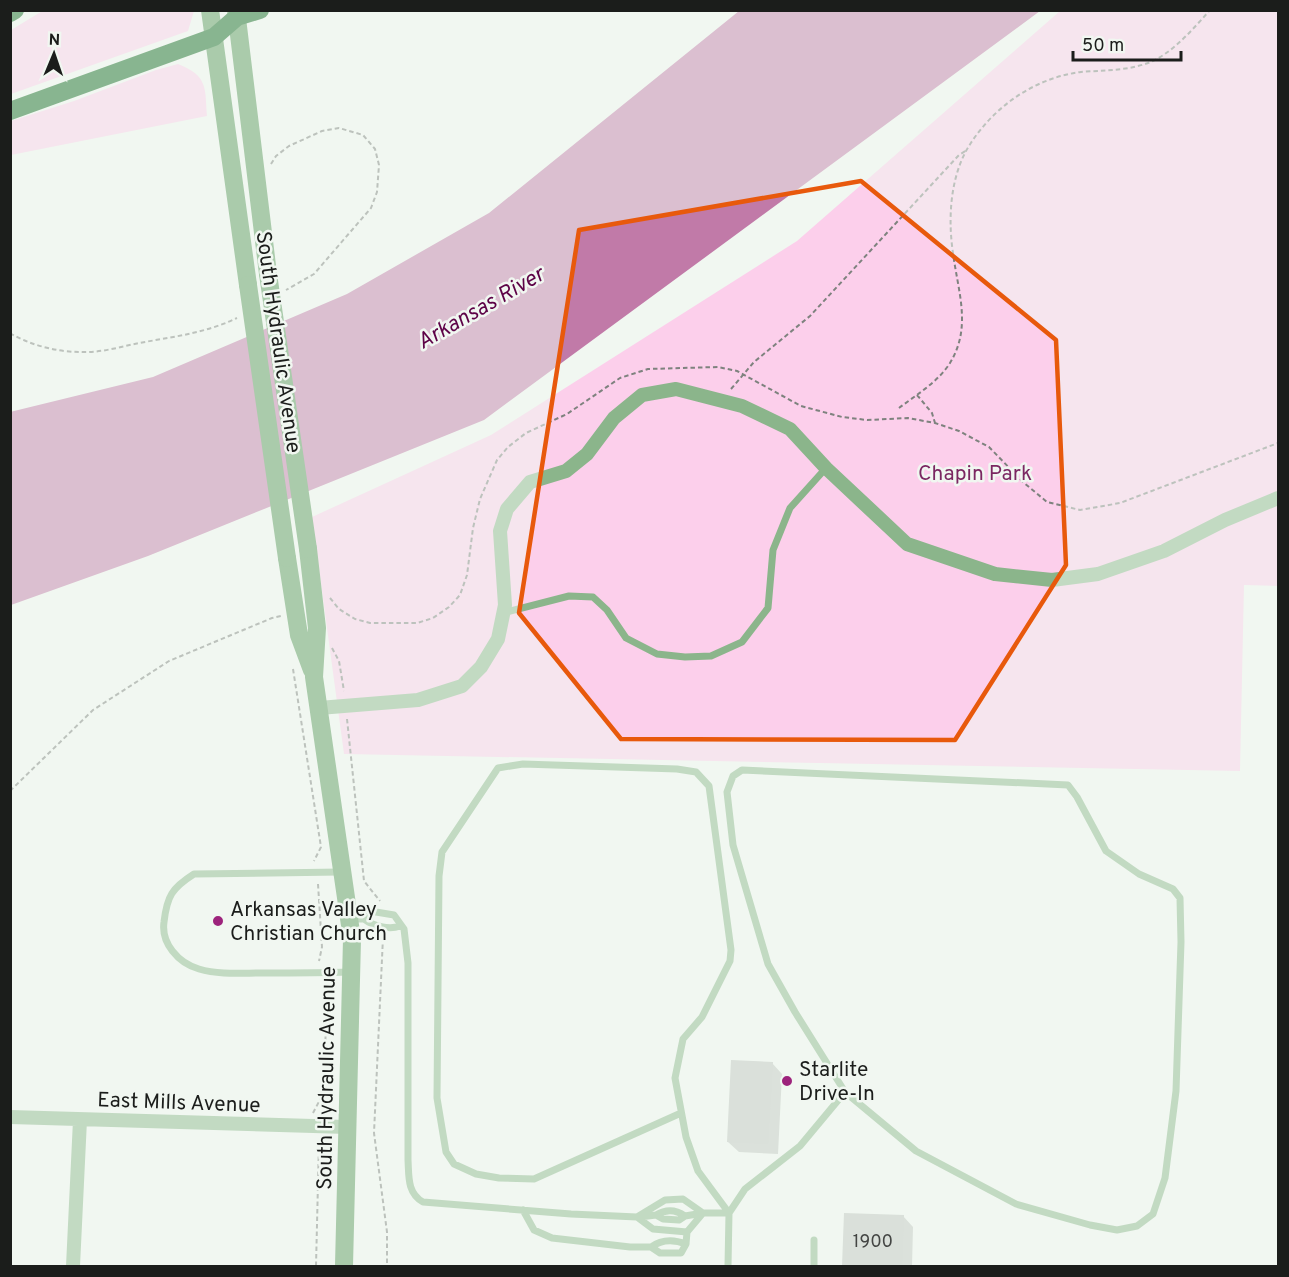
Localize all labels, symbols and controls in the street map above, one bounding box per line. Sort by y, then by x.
north arrow [24,24,84,84]
scale bar [1073,24,1181,62]
text: N [48,31,61,51]
text: 50 m [1082,35,1124,58]
street label: South Hydraulic Avenue [249,230,306,455]
water label: Arkansas River [413,261,551,356]
park label: Chapin Park [918,461,1032,488]
place label: Arkansas Valley Christian Church [230,897,387,948]
marker: Arkansas Valley Christian Church [211,914,225,928]
street label: South Hydraulic Avenue [312,966,343,1190]
place label: Starlite Drive-In [799,1057,875,1108]
marker: Starlite Drive-In [780,1074,794,1088]
street label: East Mills Avenue [97,1087,261,1120]
house number: 1900 [853,1231,893,1254]

